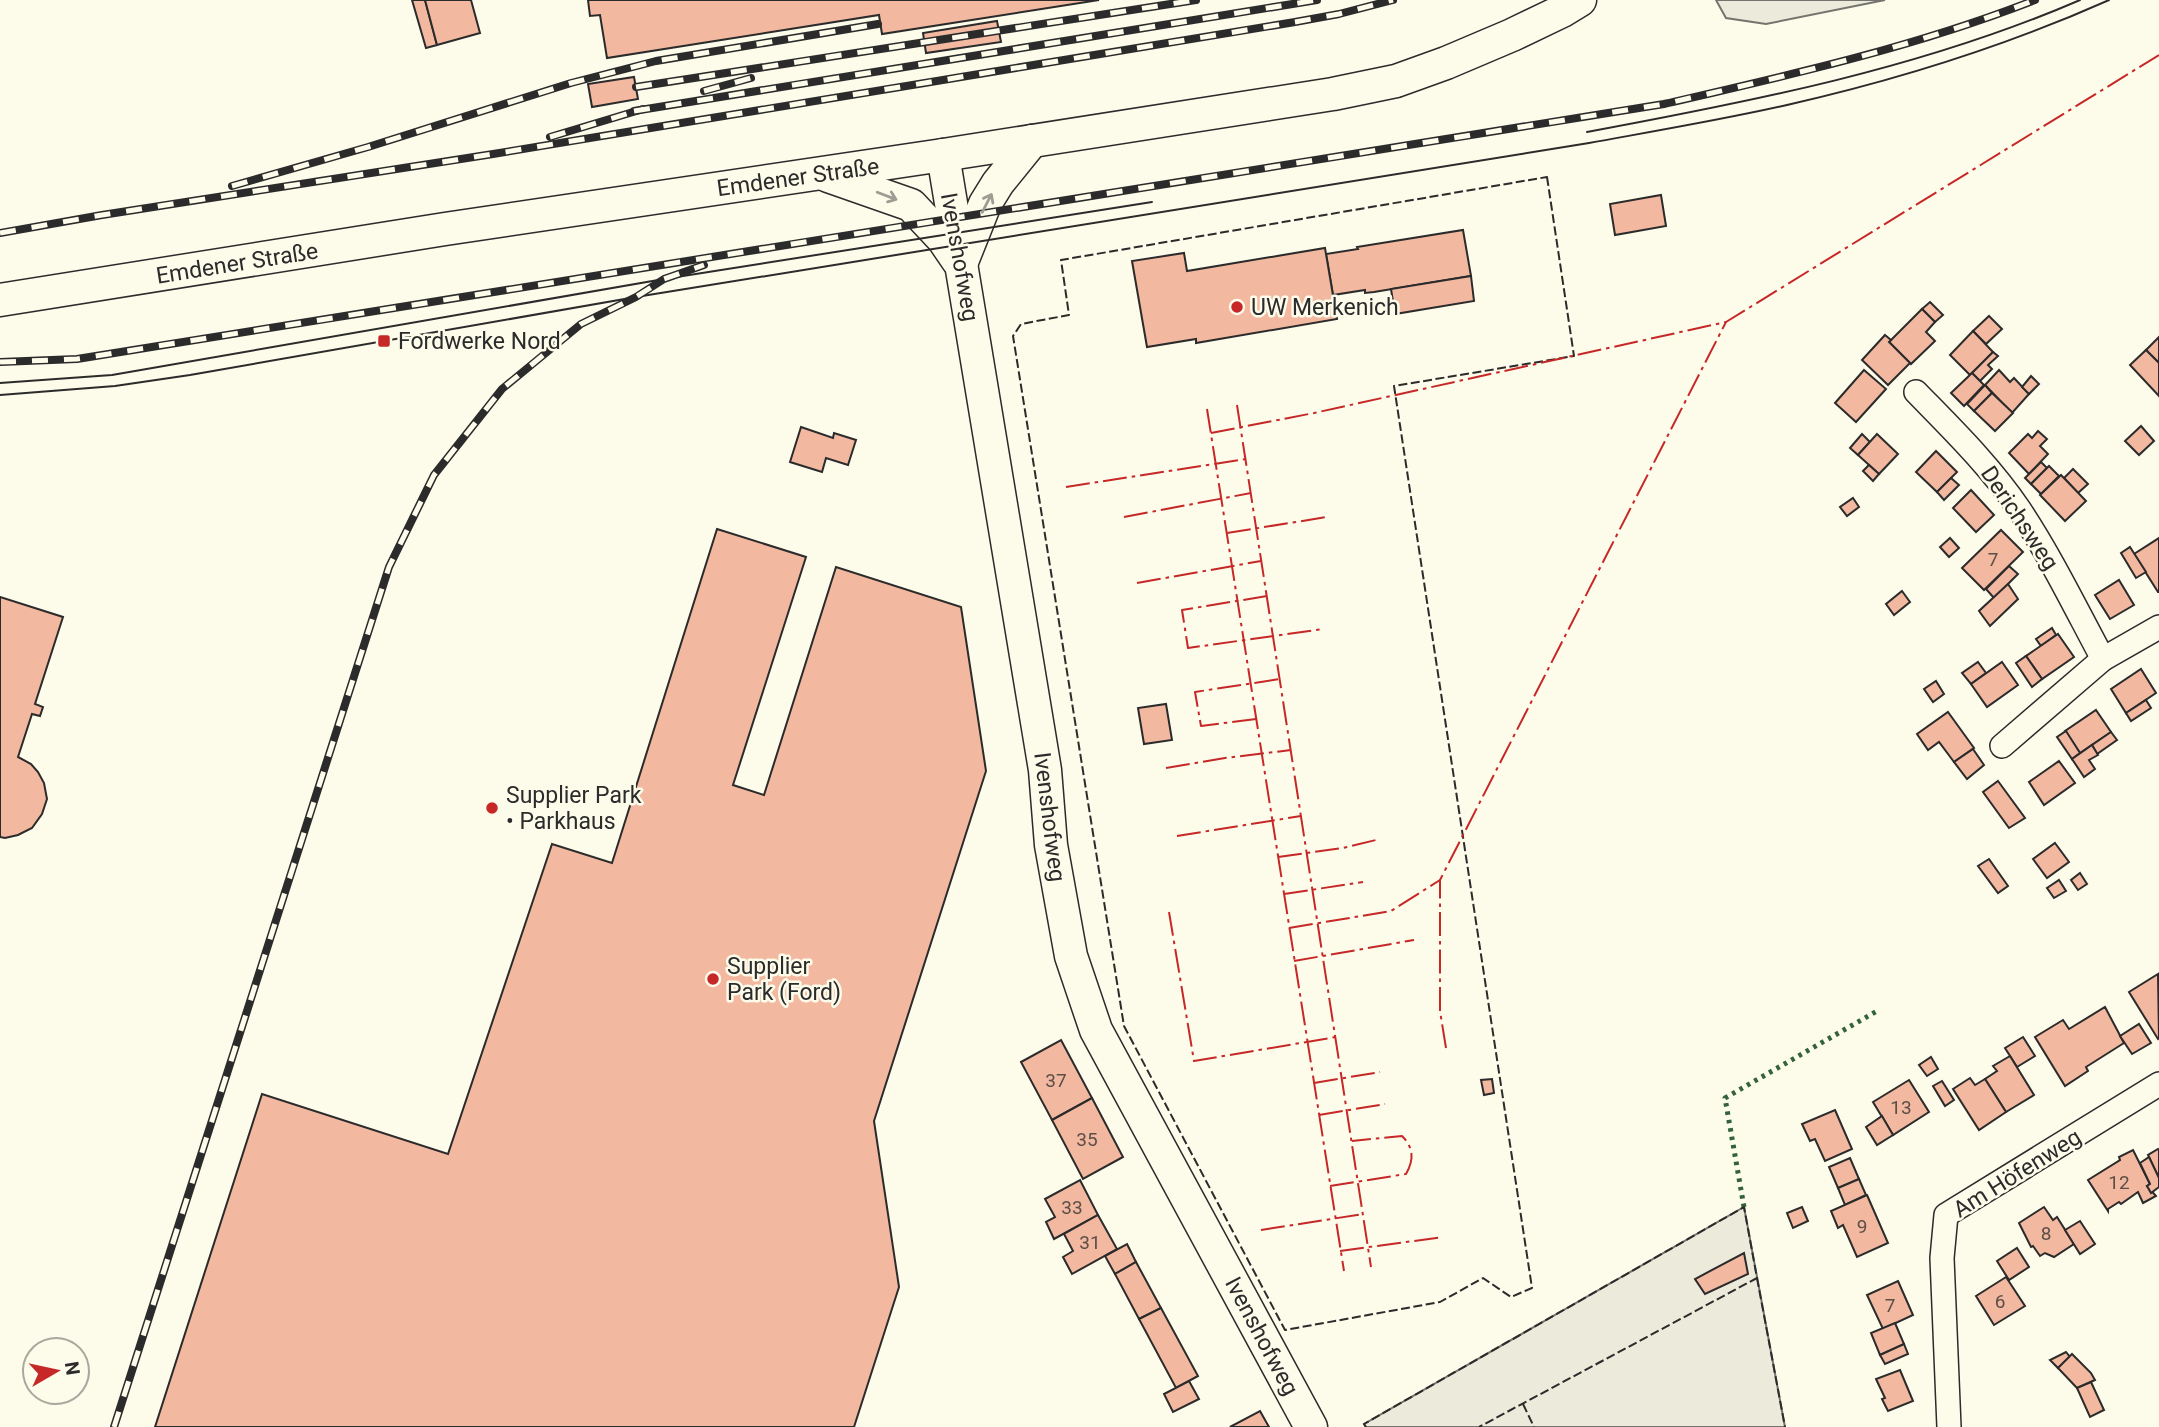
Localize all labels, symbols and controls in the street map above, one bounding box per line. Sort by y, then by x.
street label: Emdener Straße [715,153,881,202]
one-way arrow [875,190,897,203]
street label: Ivenshofweg [935,191,984,324]
one-way arrow [980,193,994,214]
street label: Emdener Straße [154,237,320,290]
place label: UW Merkenich [1251,294,1399,321]
marker: UW Merkenich [1229,299,1245,315]
place label: Fordwerke Nord [398,328,561,355]
marker: Fordwerke Nord [376,333,392,349]
street label: Derichsweg [1975,461,2064,575]
house number: 7 [1988,548,1998,571]
street label: Ivenshofweg [1028,751,1071,883]
place label: Supplier Park • Parkhaus [506,782,642,835]
marker: Supplier Park • Parkhaus [484,800,500,816]
place label: Supplier Park (Ford) [727,953,841,1006]
marker: Supplier Park (Ford) [705,971,721,987]
house number: 37 [1045,1069,1067,1092]
house number: 13 [1890,1096,1912,1119]
street label: Am Höfenweg [1948,1123,2086,1223]
house number: 35 [1076,1128,1098,1151]
house number: 12 [2108,1171,2130,1194]
house number: 33 [1061,1196,1083,1219]
house number: 9 [1857,1215,1867,1238]
house number: 8 [2041,1222,2051,1245]
house number: 31 [1079,1231,1101,1254]
street label: Ivenshofweg [1219,1272,1304,1400]
house number: 6 [1995,1290,2005,1313]
house number: 7 [1885,1294,1895,1317]
north arrow [21,1336,91,1406]
text: N [60,1360,85,1377]

